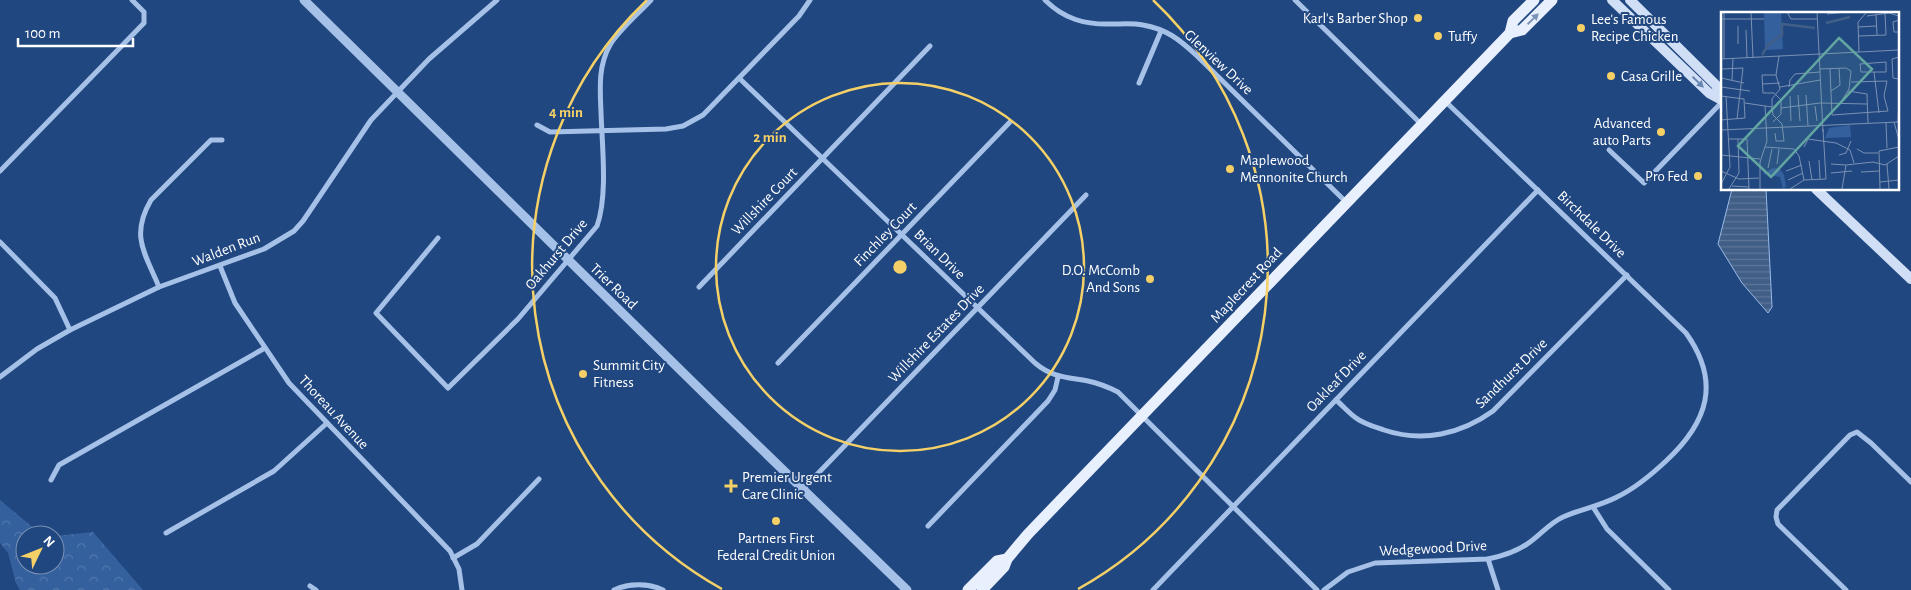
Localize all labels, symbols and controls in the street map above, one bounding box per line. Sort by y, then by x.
place label: Karl's Barber Shop [1303,11,1408,26]
marker: Karl's Barber Shop [1412,12,1424,24]
place label: Lee's Famous Recipe Chicken [1591,12,1678,44]
inset map [1721,12,1898,190]
one-way arrow [1526,13,1538,25]
scale bar [18,15,132,47]
marker: Lee's Famous Recipe Chicken [1575,22,1587,34]
text: 100 m [25,26,60,41]
street label: Glenview Drive [1182,27,1256,98]
place label: Tuffy [1448,29,1478,44]
marker: Tuffy [1432,30,1444,42]
place label: Casa Grille [1621,69,1682,84]
marker: Casa Grille [1605,70,1617,82]
one-way arrow [1691,76,1703,88]
text: 4 min [549,105,583,120]
place label: Advanced auto Parts [1593,116,1651,148]
marker: Advanced auto Parts [1655,126,1667,138]
text: 2 min [753,130,787,145]
place label: Maplewood Mennonite Church [1240,153,1348,185]
marker: Maplewood Mennonite Church [1224,163,1236,175]
street label: Willshire Court [729,164,800,238]
place label: Pro Fed [1645,169,1688,184]
marker: Pro Fed [1692,170,1704,182]
street label: Birchdale Drive [1554,188,1629,261]
street label: Finchley Court [851,199,920,269]
street label: Oakhurst Drive [523,216,590,293]
street label: Brian Drive [911,227,968,282]
street label: Walden Run [190,230,262,269]
street label: Maplecrest Road [1208,245,1285,326]
centre of rings [891,258,909,276]
street label: Trier Road [587,260,640,312]
place label: D.O. McComb And Sons [1062,263,1140,295]
marker: D.O. McComb And Sons [1144,273,1156,285]
street label: Willshire Estates Drive [886,281,987,386]
street label: Sandhurst Drive [1473,336,1550,411]
street label: Oakleaf Drive [1304,348,1369,415]
place label: Summit City Fitness [593,358,666,390]
marker: Summit City Fitness [577,368,589,380]
street label: Thoreau Avenue [296,373,371,452]
place label: Premier Urgent Care Clinic [742,470,832,502]
marker: Premier Urgent Care Clinic [724,479,738,493]
marker: Partners First Federal Credit Union [770,515,782,527]
north arrow [15,525,65,575]
place label: Partners First Federal Credit Union [717,531,835,563]
text: N [40,533,57,550]
street label: Wedgewood Drive [1379,538,1487,559]

